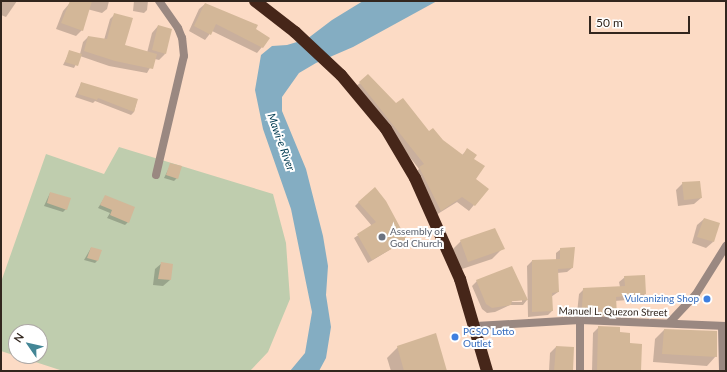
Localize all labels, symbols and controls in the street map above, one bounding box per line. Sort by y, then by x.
scale bar [591,8,692,34]
text: 50 m [596,15,623,30]
water label: Mawi-e River [265,111,297,173]
place label: Assembly of God Church [390,225,444,248]
marker: Assembly of God Church [377,232,387,242]
place label: Vulcanizing Shop [625,293,699,305]
marker: Vulcanizing Shop [702,294,712,304]
street label: Manuel L. Quezon Street [558,305,668,319]
north arrow [8,324,48,364]
place label: PCSO Lotto Outlet [463,325,514,348]
text: N [11,330,26,345]
marker: PCSO Lotto Outlet [450,332,460,342]

